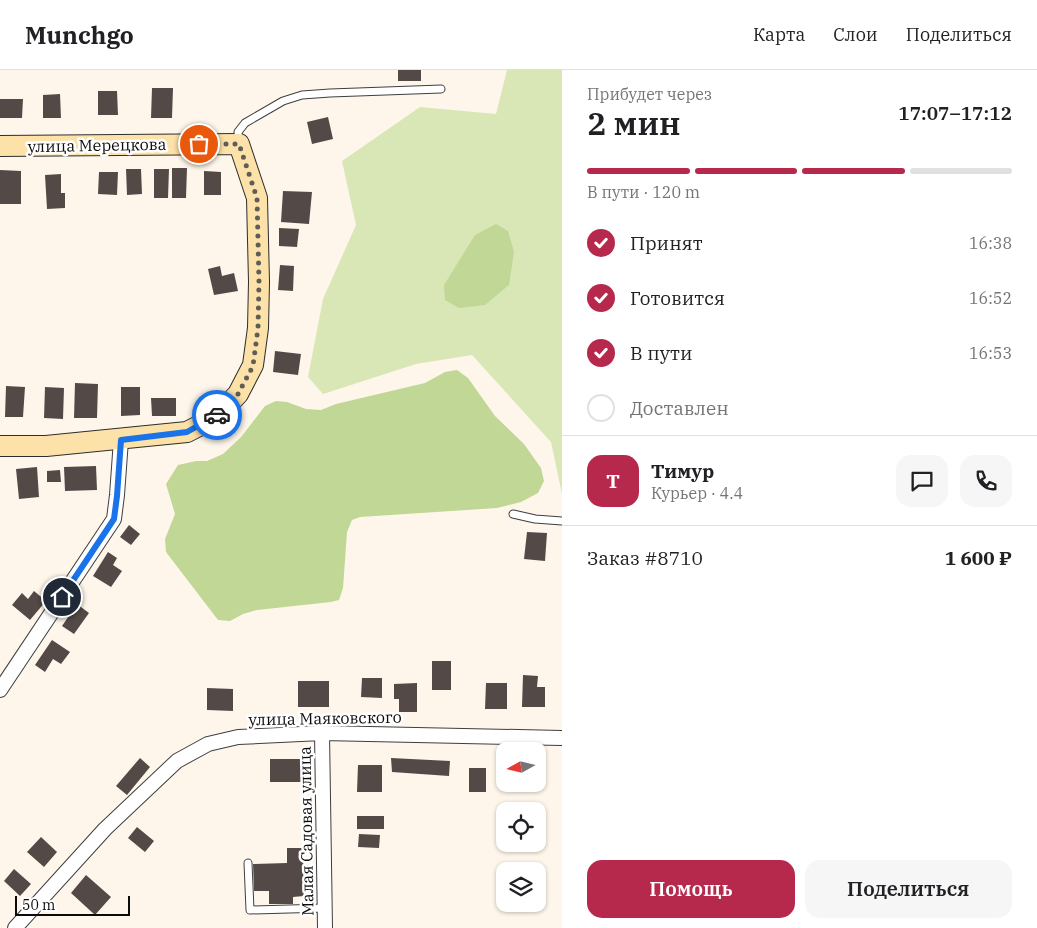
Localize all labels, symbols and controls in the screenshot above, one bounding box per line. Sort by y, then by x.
text: Munchgo [25,19,134,51]
text: Карта [753,23,805,46]
text: Слои [833,23,878,46]
text: Поделиться [906,23,1012,46]
text: Прибудет через [587,84,712,104]
text: 17:07–17:12 [898,101,1012,125]
text: 2 мин [587,102,681,144]
pin [178,123,220,165]
icon: bag [185,130,213,158]
street label: улица Мерецкова [27,134,167,156]
text: В пути · 120 m [587,182,700,202]
icon: check [587,229,615,257]
text: Принят [630,231,703,255]
text: 16:38 [969,233,1012,253]
icon: check [587,284,615,312]
text: Готовится [630,286,725,310]
text: 16:52 [969,288,1012,308]
icon: check [587,339,615,367]
text: В пути [630,341,692,365]
text: 16:53 [969,343,1012,363]
courier [192,390,242,440]
text: Доставлен [630,396,729,420]
icon: car [203,401,231,429]
button: chat [896,455,948,507]
button: phone [960,455,1012,507]
text: Тимур [651,459,714,483]
text: Т [606,469,620,493]
text: Курьер · 4.4 [651,483,743,503]
text: Заказ #8710 [587,546,703,570]
text: 1 600 ₽ [945,546,1012,570]
pin [41,576,83,618]
icon: home [48,583,76,611]
street label: улица Маяковского [248,707,402,729]
north arrow [496,742,546,792]
map controls [496,742,546,912]
street label: Малая Садовая улица [295,746,317,916]
button: locate [496,802,546,852]
button: Помощь [587,860,795,918]
button: Поделиться [805,860,1012,918]
button: layers [496,862,546,912]
scale bar [15,893,130,916]
text: 50 m [22,896,55,914]

